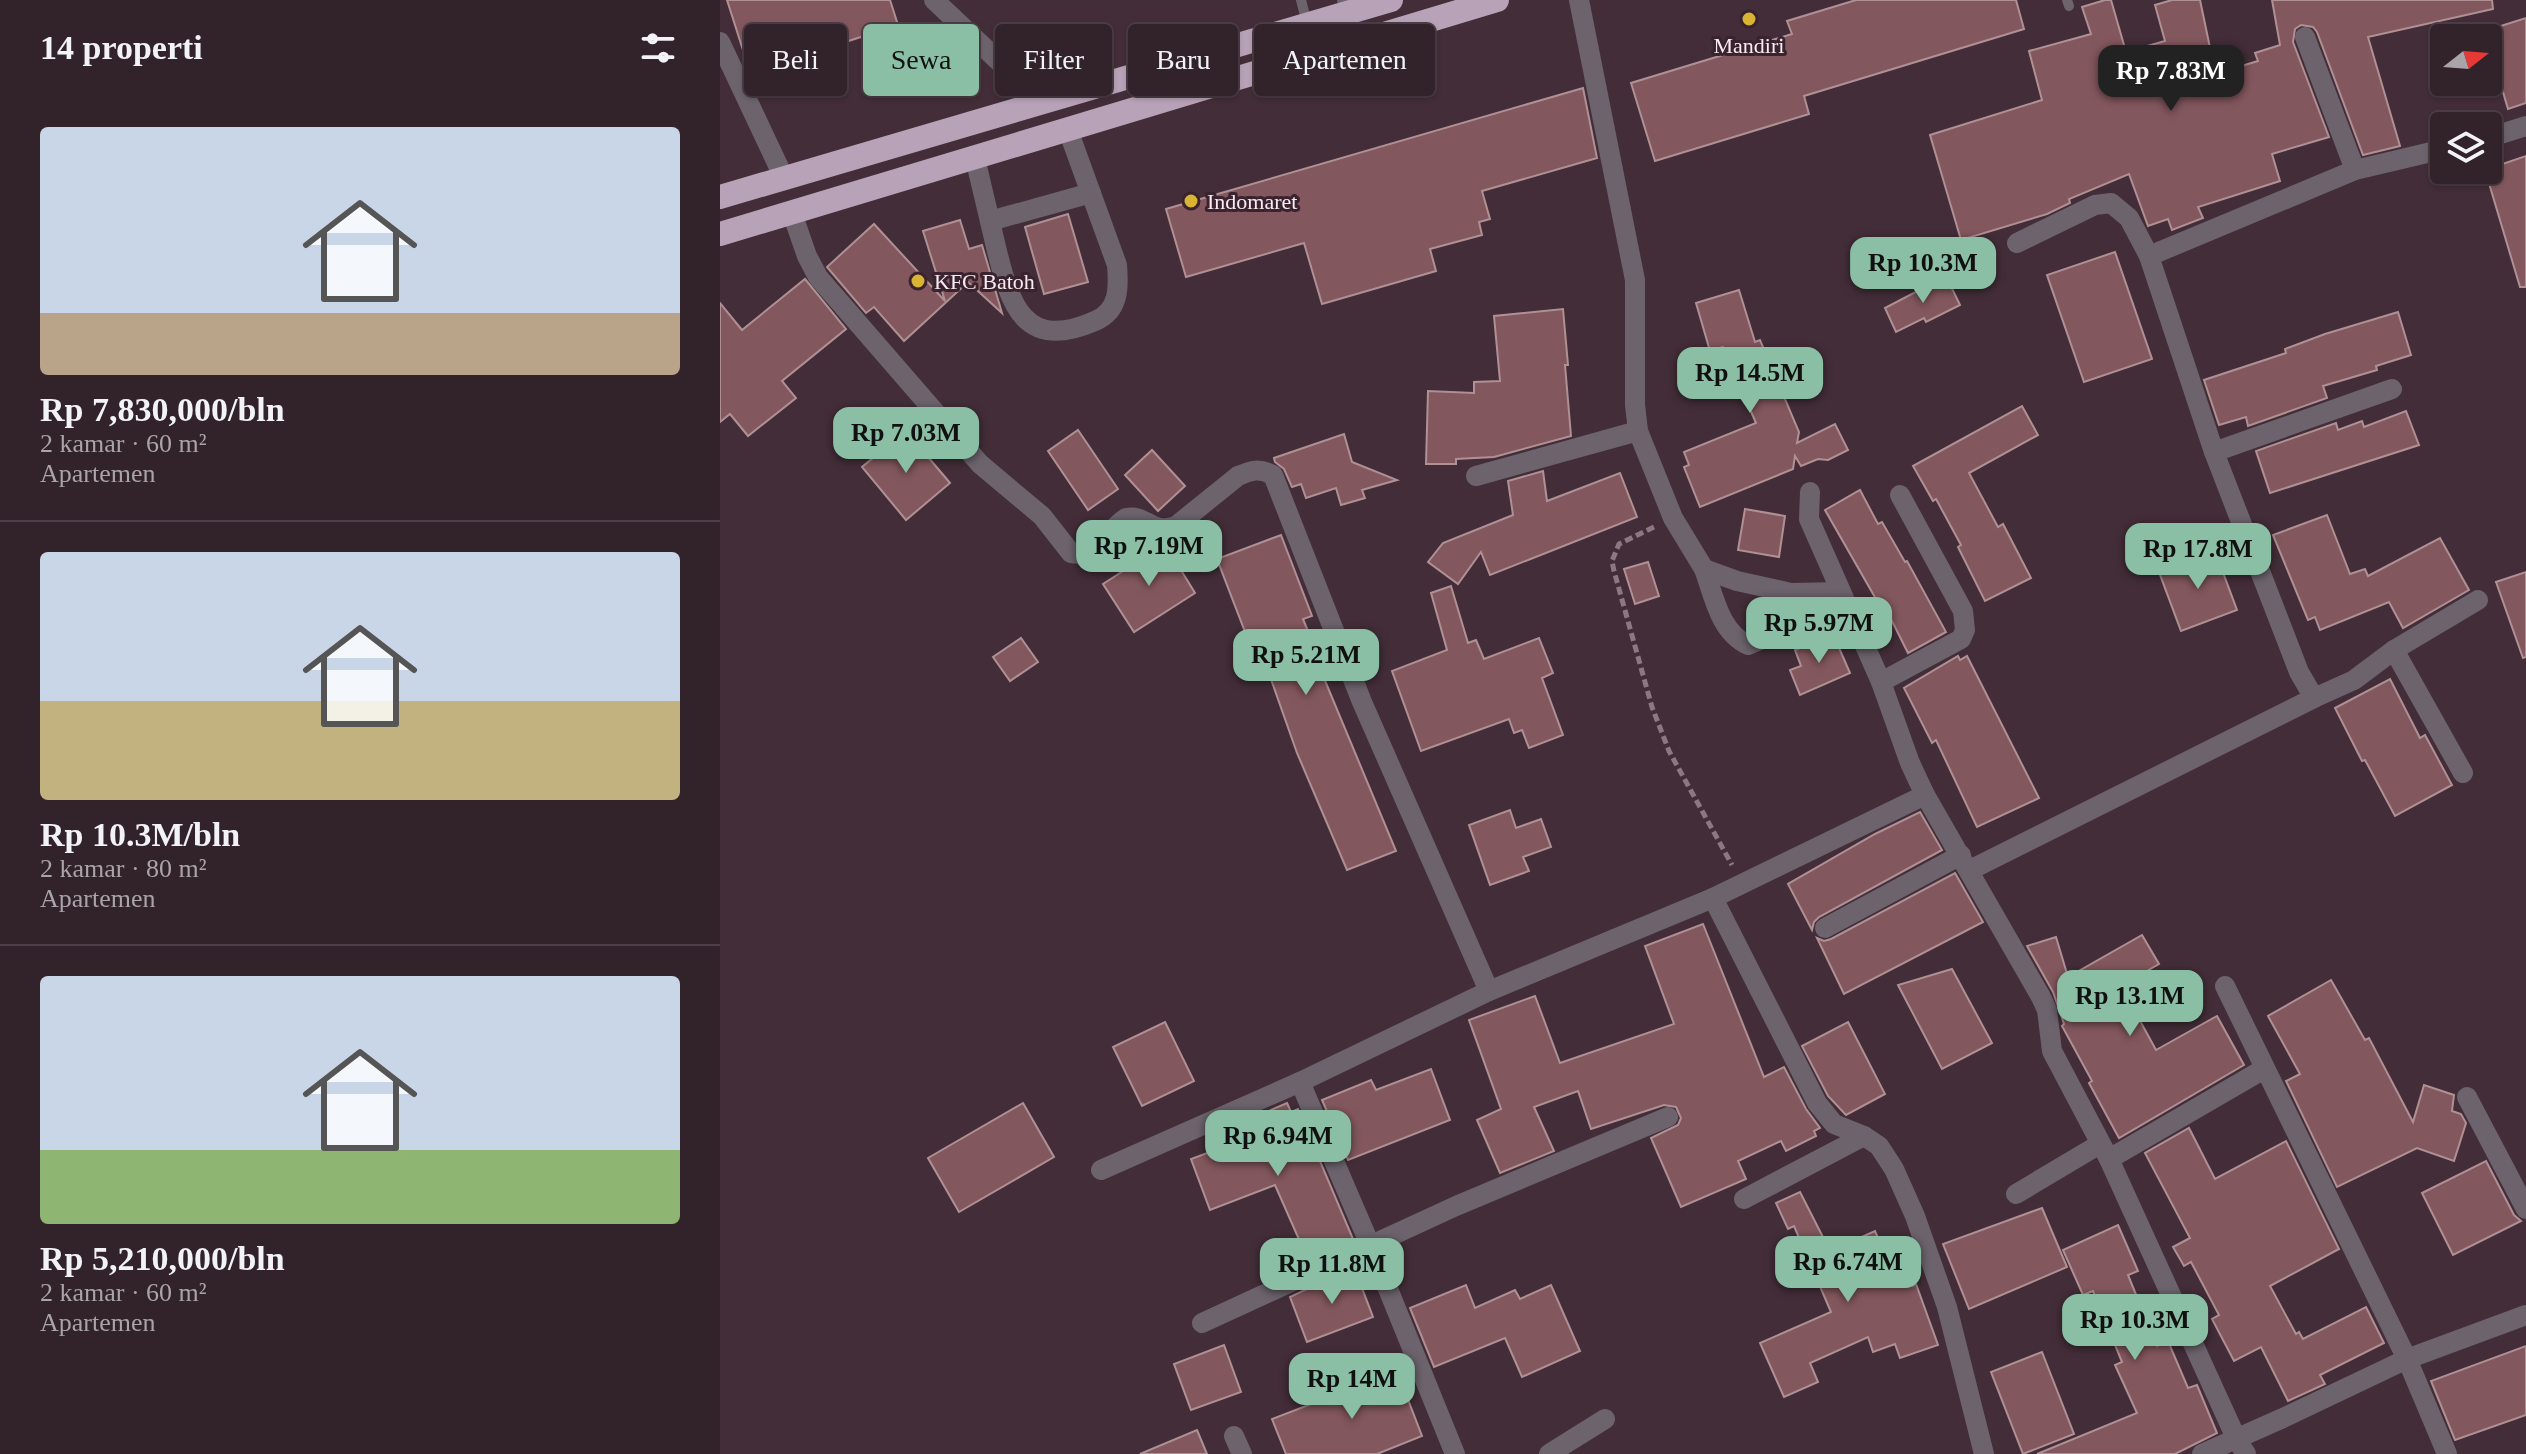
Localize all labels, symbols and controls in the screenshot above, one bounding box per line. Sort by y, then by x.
marker: Mandiri [1740,10,1758,28]
chip: Beli [744,24,847,96]
chip: Sewa [863,24,979,96]
chip: Filter [995,24,1112,96]
chip: Baru [1128,24,1238,96]
chip: Apartemen [1254,24,1435,96]
north arrow [2430,24,2502,96]
map controls [2430,24,2502,184]
icon: filters [636,26,680,70]
text: 14 properti [40,29,203,66]
place label: Mandiri [1714,33,1784,58]
pin: Rp 7.83M [2088,45,2254,113]
text: Rp 7.83M [2116,56,2226,85]
button: layers [2430,112,2502,184]
icon: home [288,179,432,323]
place label: Indomaret [1207,189,1297,214]
marker: Indomaret [1182,192,1200,210]
pin: Rp 10.3M [1840,237,2006,305]
text: Rp 10.3M [1868,248,1978,277]
place label: KFC Batoh [934,269,1035,294]
marker: KFC Batoh [909,272,927,290]
pin: Rp 14.5M [1667,347,1833,415]
text: Rp 14.5M [1695,358,1805,387]
text: Rp 7,830,000/bln [40,391,285,428]
pin: Rp 7.03M [823,407,989,475]
text: Rp 7.03M [851,418,961,447]
text: 2 kamar · 60 m² [40,429,207,458]
text: Apartemen [40,459,156,488]
pin: Rp 7.19M [1066,520,1232,588]
pin: Rp 17.8M [2115,523,2281,591]
text: Rp 7.19M [1094,531,1204,560]
text: Rp 17.8M [2143,534,2253,563]
pin: Rp 5.97M [1736,597,1902,665]
icon: home [288,604,432,748]
text: Rp 5.97M [1764,608,1874,637]
pin: Rp 5.21M [1223,629,1389,697]
text: Rp 5.21M [1251,640,1361,669]
text: Rp 10.3M/bln [40,816,240,853]
text: 2 kamar · 80 m² [40,854,207,883]
text: Apartemen [40,884,156,913]
pin: Rp 13.1M [2047,970,2213,1038]
text: Rp 13.1M [2075,981,2185,1010]
icon: home [288,1028,432,1172]
pin: Rp 6.94M [1195,1110,1361,1178]
text: Rp 6.94M [1223,1121,1333,1150]
pin: Rp 6.74M [1765,1236,1931,1304]
pin: Rp 11.8M [1249,1238,1415,1306]
text: Rp 5,210,000/bln [40,1240,285,1277]
text: Rp 6.74M [1793,1247,1903,1276]
text: Rp 11.8M [1278,1249,1386,1278]
text: 2 kamar · 60 m² [40,1278,207,1307]
pin: Rp 10.3M [2052,1294,2218,1362]
text: Rp 10.3M [2080,1305,2190,1334]
text: Apartemen [40,1308,156,1337]
pin: Rp 14M [1287,1353,1417,1421]
text: Rp 14M [1307,1364,1397,1393]

